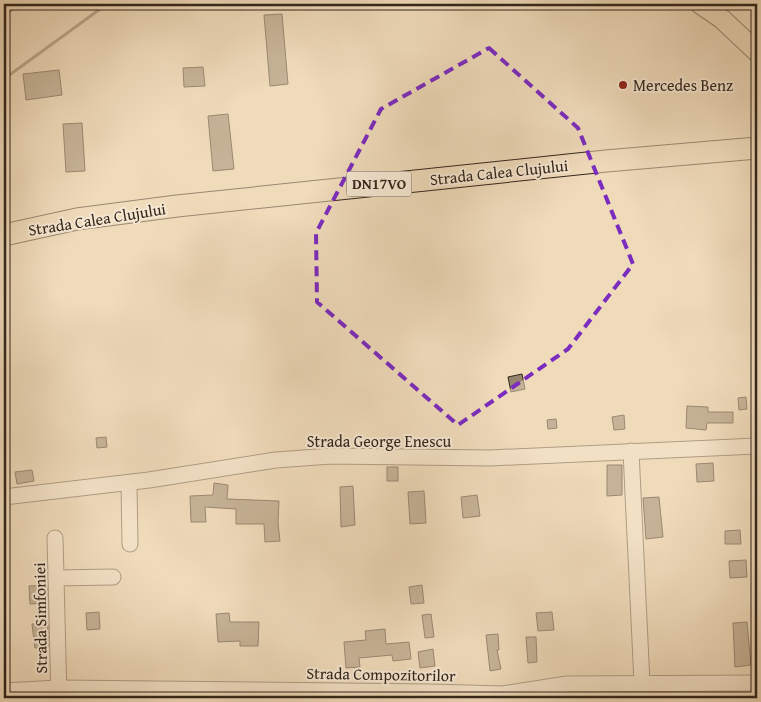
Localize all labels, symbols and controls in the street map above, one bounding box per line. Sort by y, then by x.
place label: Mercedes Benz [633,73,733,97]
marker: Mercedes Benz [617,79,629,91]
street label: Strada Calea Clujului [429,153,570,191]
road number: DN17VO [346,172,412,196]
street label: Strada Calea Clujului [27,196,168,242]
street label: Strada George Enescu [307,429,452,453]
street label: Strada Simfoniei [27,562,53,674]
street label: Strada Compozitorilor [306,661,456,687]

